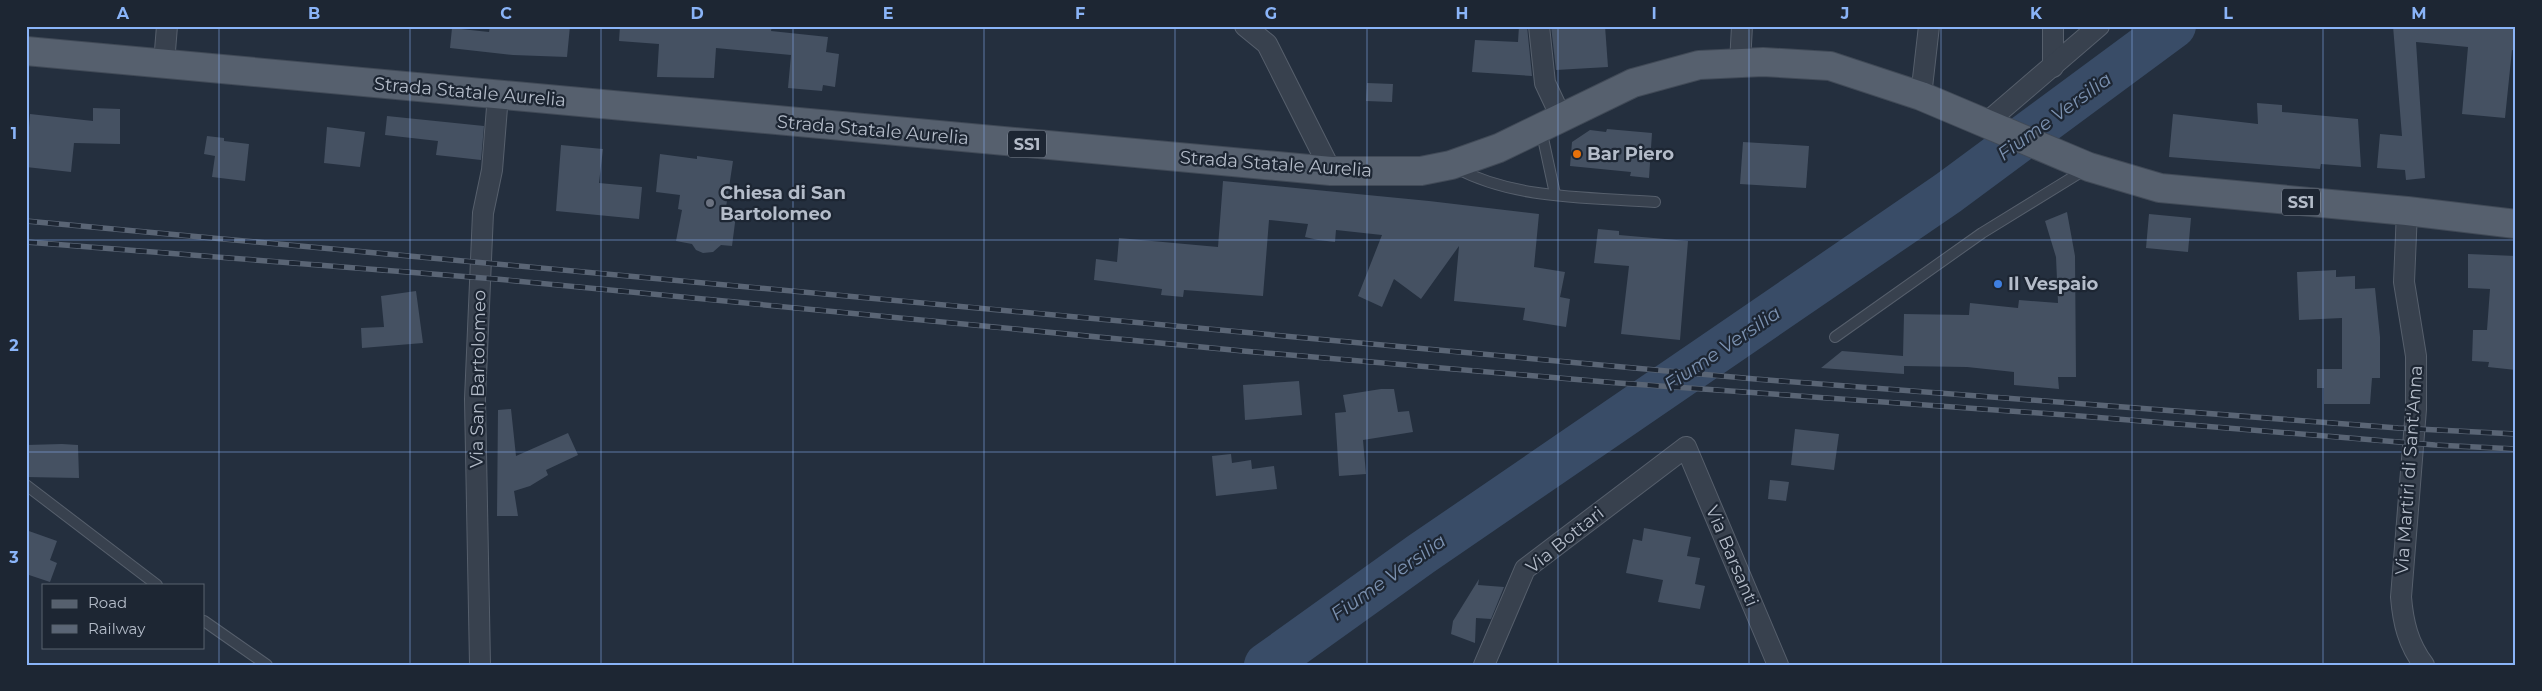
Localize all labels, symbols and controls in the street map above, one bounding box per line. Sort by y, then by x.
text: A [116,4,130,23]
text: B [308,4,320,23]
text: C [500,4,512,23]
text: D [690,4,704,23]
text: E [883,4,893,23]
text: F [1075,4,1085,23]
text: G [1265,4,1277,23]
text: H [1456,4,1468,23]
text: I [1651,4,1657,23]
text: J [1840,4,1849,23]
text: K [2030,4,2043,23]
text: L [2223,4,2233,23]
text: M [2411,4,2427,23]
water label: Fiume Versilia [1993,67,2116,165]
street label: Strada Statale Aurelia [373,73,567,111]
street label: Strada Statale Aurelia [776,111,970,149]
text: 1 [11,124,17,143]
road number: SS1 [1008,130,1046,158]
place label: Bar Piero [1587,143,1674,165]
street label: Strada Statale Aurelia [1179,146,1373,182]
marker: Bar Piero [1571,148,1583,160]
place label: Chiesa di San Bartolomeo [720,182,846,225]
road number: SS1 [2282,188,2320,216]
marker: Chiesa di San Bartolomeo [704,197,716,209]
place label: Il Vespaio [2008,273,2099,295]
marker: Il Vespaio [1992,278,2004,290]
street label: Via San Bartolomeo [465,290,491,468]
water label: Fiume Versilia [1660,301,1785,396]
text: 2 [9,336,19,355]
street label: Via Martiri di Sant'Anna [2391,364,2427,576]
street label: Via Bottari [1522,502,1608,578]
street label: Via Barsanti [1701,502,1763,610]
water label: Fiume Versilia [1326,529,1450,626]
text: 3 [8,548,19,567]
legend [42,584,205,648]
text: Road [88,593,127,612]
text: Railway [88,619,146,638]

